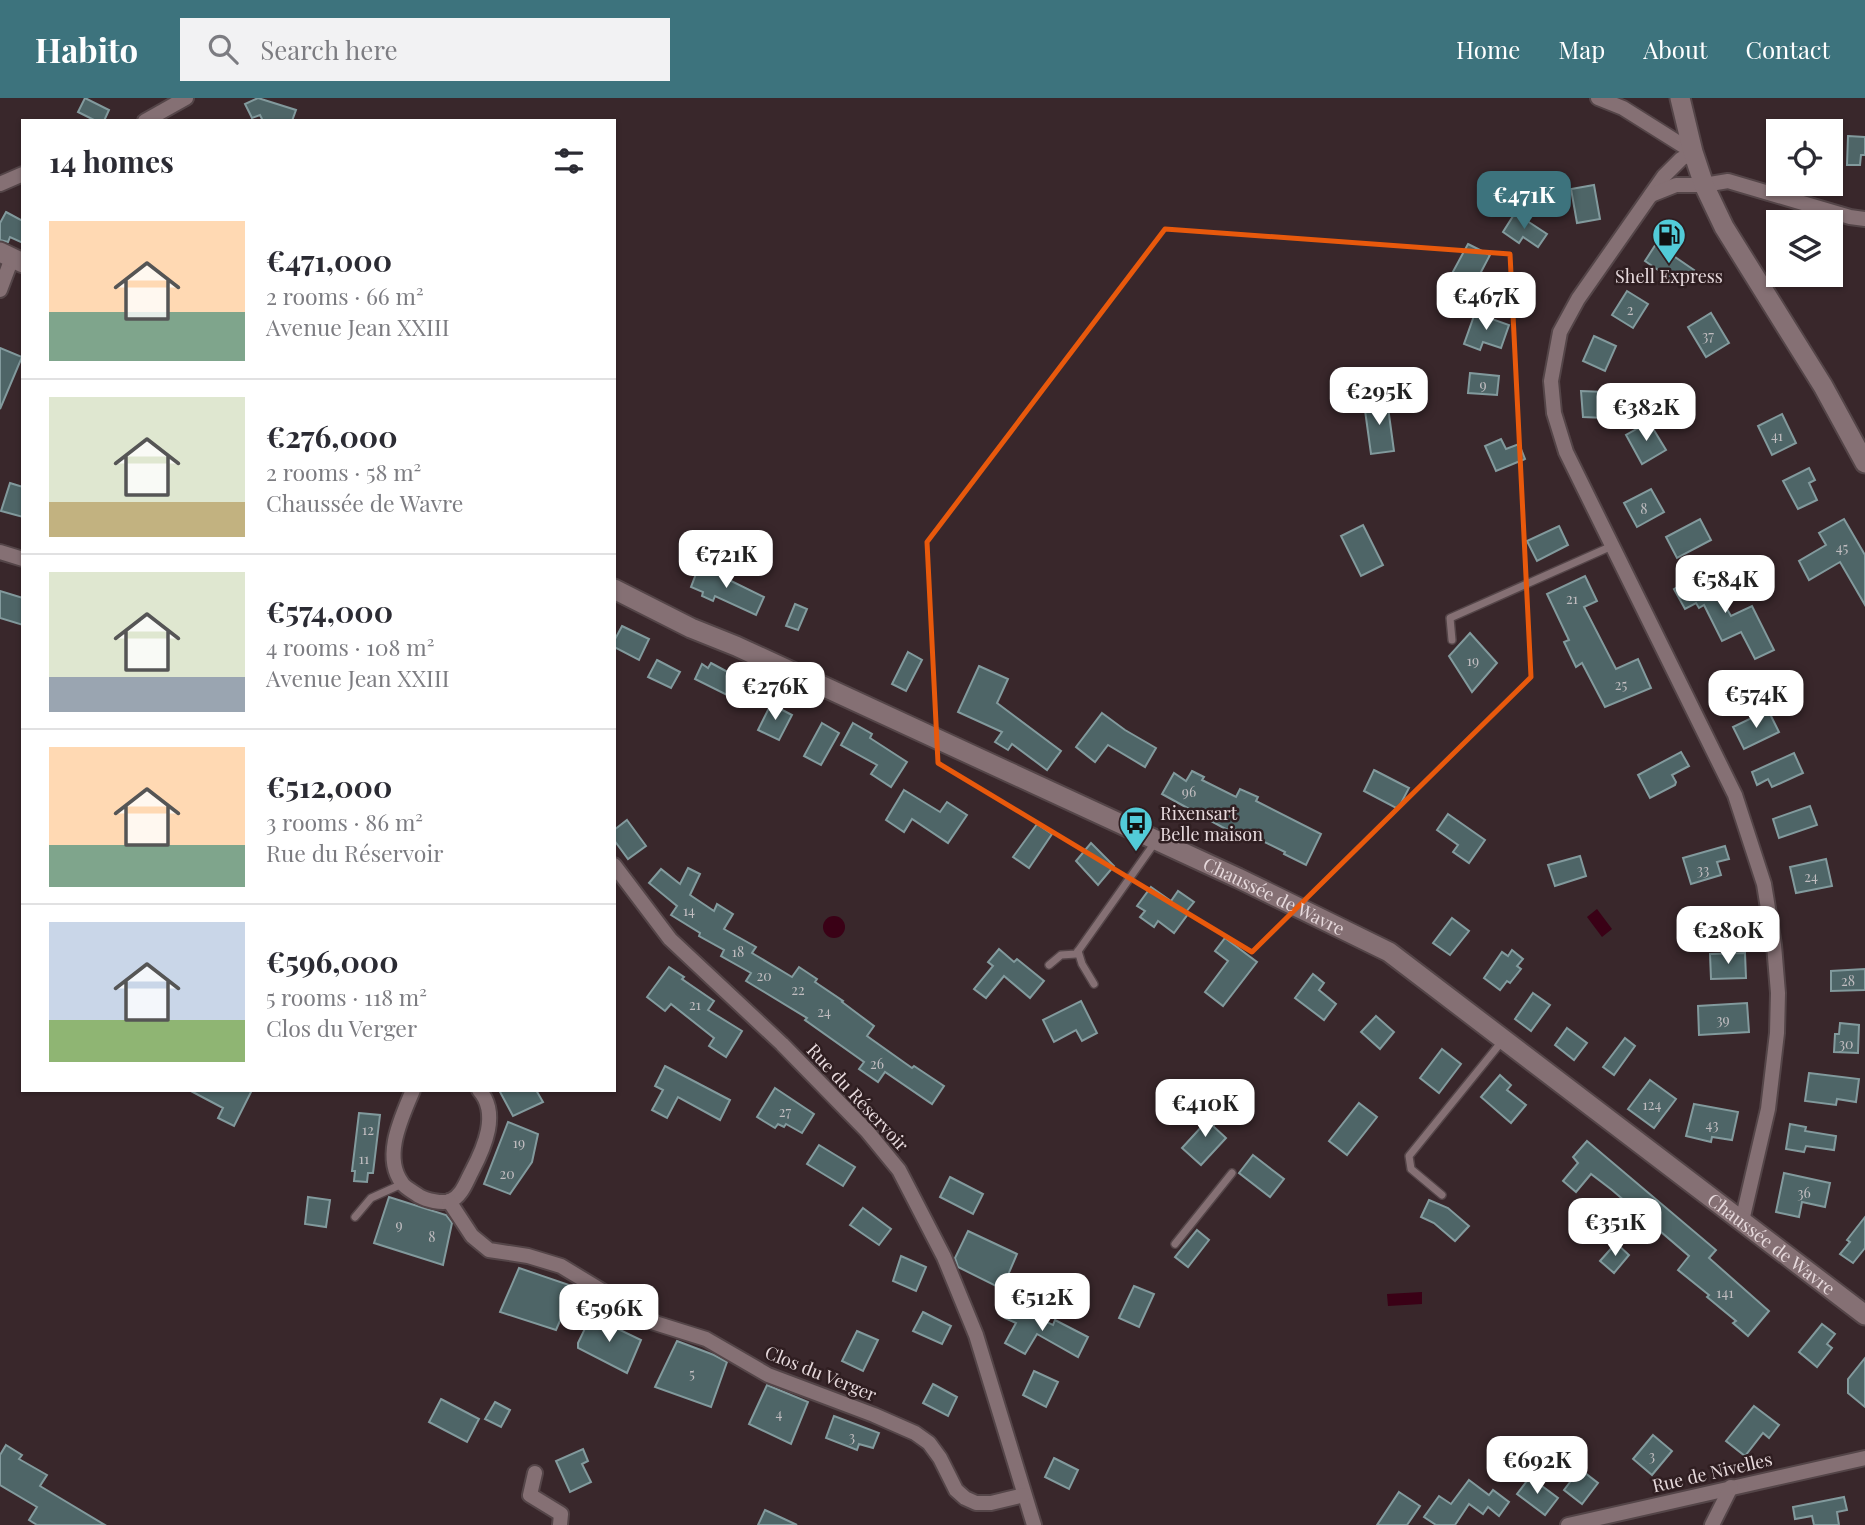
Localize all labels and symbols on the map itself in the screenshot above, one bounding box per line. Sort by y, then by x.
pin: €471K [1475,172,1573,231]
fuel station icon: Shell Express [1650,216,1688,265]
place label: Shell Express [1615,264,1723,288]
pin: €467K [1437,272,1535,332]
house number: 2 [1627,300,1634,319]
house number: 37 [1702,326,1714,345]
pin: €295K [1330,368,1428,427]
house number: 9 [1479,375,1487,394]
pin: €382K [1597,384,1695,443]
house number: 41 [1771,426,1783,445]
house number: 8 [1640,499,1648,518]
pin: €721K [677,531,775,590]
house number: 45 [1836,538,1849,557]
pin: €584K [1676,556,1774,615]
house number: 21 [1566,589,1578,608]
house number: 19 [1467,651,1479,670]
pin: €276K [726,662,824,722]
pin: €574K [1707,670,1805,730]
house number: 25 [1615,675,1627,694]
house number: 96 [1182,782,1196,801]
place label: Rixensart Belle maison [1160,801,1263,846]
bus stop icon: Rixensart Belle maison [1117,804,1155,853]
street label: Chaussée de Wavre [1199,852,1349,940]
house number: 33 [1697,860,1709,879]
house number: 24 [1804,867,1818,886]
house number: 14 [683,901,695,920]
pin: €280K [1679,906,1777,966]
house number: 18 [732,942,744,961]
house number: 20 [756,966,772,985]
house number: 28 [1841,971,1855,990]
house number: 22 [791,980,805,999]
house number: 21 [689,995,701,1014]
house number: 24 [817,1002,831,1021]
house number: 39 [1716,1010,1730,1029]
house number: 30 [1839,1034,1853,1053]
street label: Rue du Réservoir [802,1038,914,1156]
house number: 26 [870,1054,884,1073]
pin: €410K [1156,1080,1254,1139]
house number: 124 [1643,1095,1661,1114]
house number: 27 [779,1102,792,1121]
house number: 43 [1706,1115,1718,1134]
house number: 12 [362,1120,374,1139]
house number: 19 [513,1133,525,1152]
house number: 11 [359,1149,369,1168]
house number: 20 [499,1164,515,1183]
house number: 36 [1797,1183,1811,1202]
street label: Chaussée de Wavre [1703,1187,1840,1300]
pin: €351K [1566,1198,1664,1258]
house number: 9 [395,1215,403,1234]
house number: 8 [428,1227,436,1246]
pin: €512K [993,1274,1091,1333]
house number: 141 [1716,1283,1734,1302]
pin: €596K [560,1284,658,1344]
street label: Clos du Verger [762,1340,880,1406]
house number: 5 [689,1364,695,1383]
house number: 4 [776,1404,783,1423]
house number: 3 [849,1427,855,1446]
pin: €692K [1488,1436,1586,1496]
house number: 3 [1649,1446,1655,1465]
street label: Rue de Nivelles [1650,1447,1774,1497]

